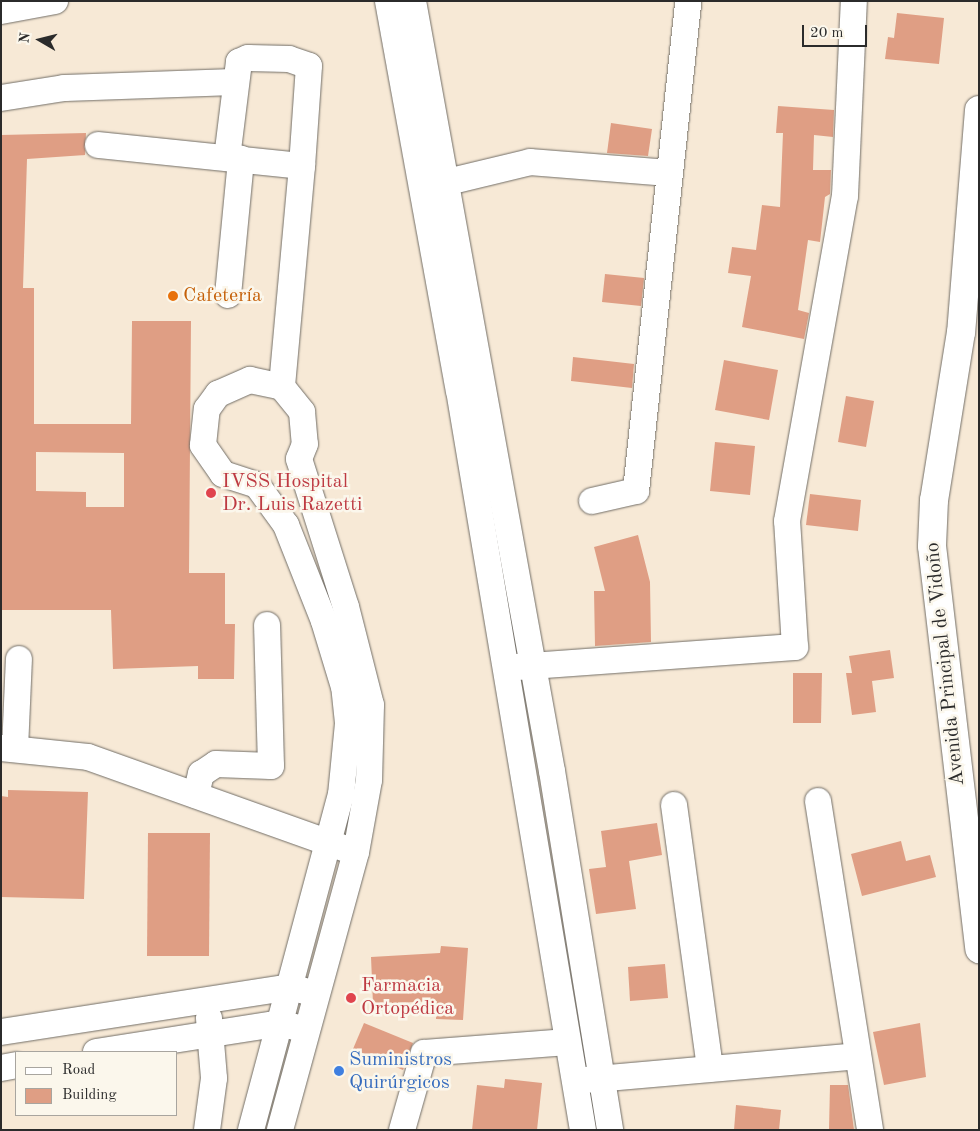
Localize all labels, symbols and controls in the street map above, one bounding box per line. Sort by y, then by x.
north arrow [15,15,65,65]
scale bar [805,15,870,47]
text: 20 m [810,26,844,41]
text: N [17,32,33,44]
place label: Cafetería [183,284,262,308]
marker: Cafetería [167,290,179,302]
place label: IVSS Hospital Dr. Luis Razetti [222,470,362,517]
marker: IVSS Hospital Dr. Luis Razetti [204,486,218,500]
street label: Avenida Principal de Vidoño [921,541,971,787]
place label: Farmacia Ortopédica [361,974,454,1021]
marker: Farmacia Ortopédica [345,992,357,1004]
place label: Suministros Quirúrgicos [349,1048,452,1095]
legend [15,1051,178,1116]
text: Road [62,1063,95,1078]
marker: Suministros Quirúrgicos [333,1065,345,1077]
text: Building [62,1088,117,1103]

